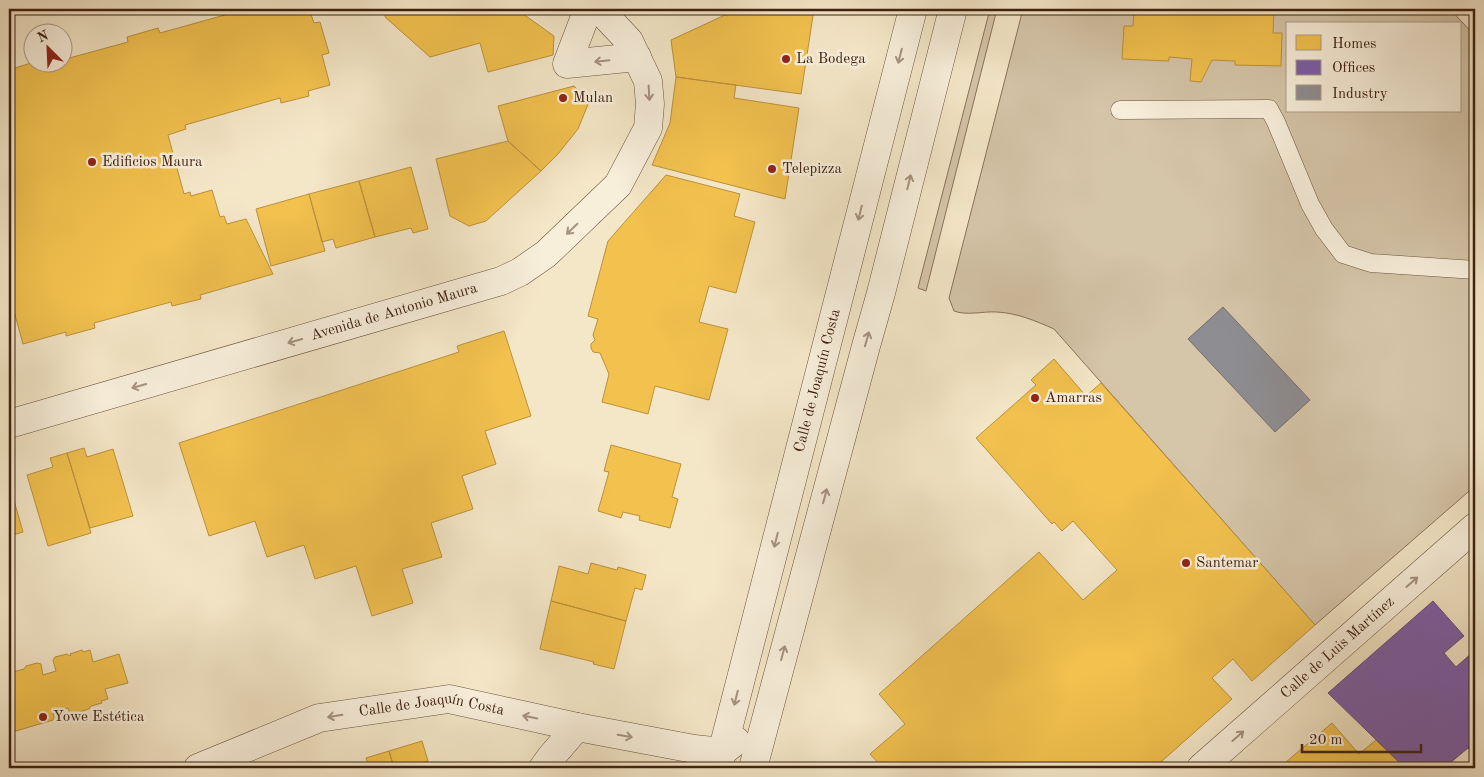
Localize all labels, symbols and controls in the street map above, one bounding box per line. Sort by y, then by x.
north arrow [22,22,72,72]
legend [1286,22,1462,112]
text: N [35,28,51,46]
text: Homes [1332,37,1377,52]
one-way arrow [895,47,905,63]
place label: La Bodega [796,52,866,67]
marker: La Bodega [780,53,792,65]
one-way arrow [594,56,610,66]
text: Offices [1332,61,1375,76]
one-way arrow [644,85,653,101]
text: Industry [1332,87,1388,102]
place label: Mulan [573,91,613,106]
marker: Mulan [557,92,569,104]
place label: Edificios Maura [102,155,203,170]
marker: Edificios Maura [86,156,98,168]
place label: Telepizza [782,162,843,177]
marker: Telepizza [766,163,778,175]
one-way arrow [905,175,914,191]
one-way arrow [855,205,864,221]
one-way arrow [565,223,578,235]
street label: Avenida de Antonio Maura [309,281,480,343]
street label: Calle de Joaquín Costa [792,307,843,454]
one-way arrow [863,332,873,348]
one-way arrow [288,336,304,346]
one-way arrow [132,381,148,391]
place label: Amarras [1045,391,1102,406]
marker: Amarras [1029,392,1041,404]
one-way arrow [821,489,831,505]
one-way arrow [771,532,780,548]
place label: Santemar [1196,556,1258,571]
marker: Santemar [1180,557,1192,569]
one-way arrow [1406,577,1419,588]
street label: Calle de Luis Martínez [1278,594,1397,702]
one-way arrow [779,646,789,662]
one-way arrow [731,689,740,705]
street label: Calle de Joaquín Costa [358,691,506,720]
place label: Yowe Estética [53,710,145,725]
marker: Yowe Estética [37,711,49,723]
one-way arrow [328,711,344,721]
one-way arrow [522,711,538,721]
scale bar [1302,722,1420,754]
one-way arrow [1231,730,1244,742]
one-way arrow [617,731,633,741]
text: 20 m [1309,733,1343,748]

